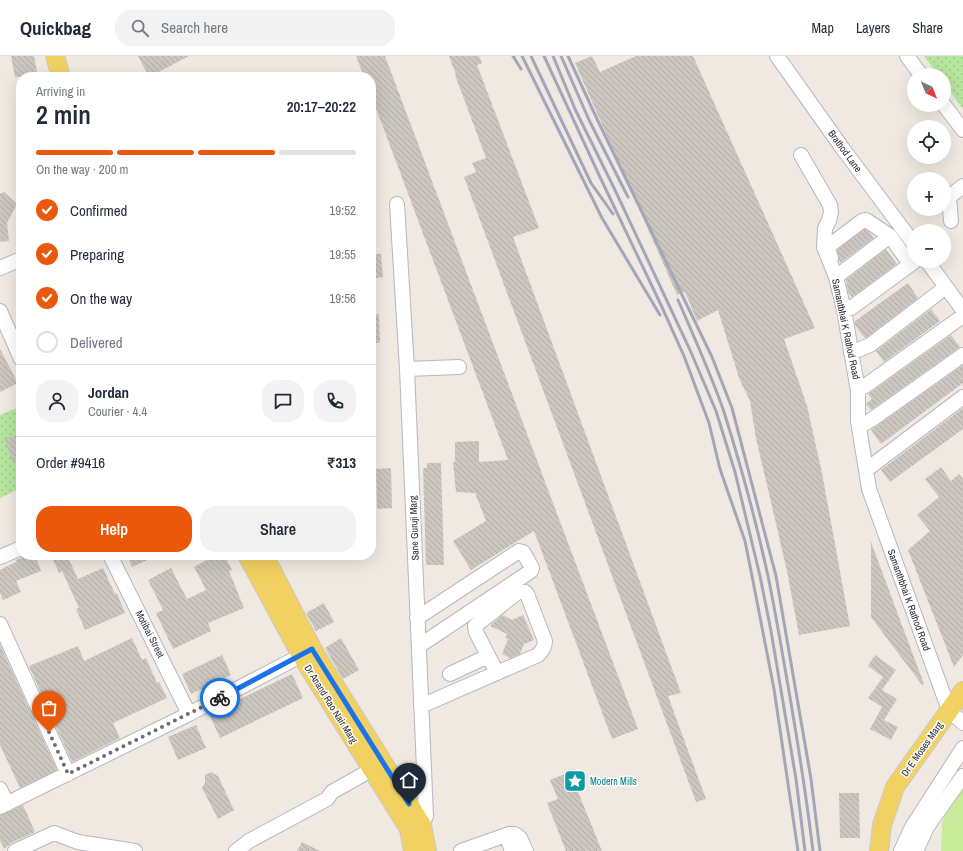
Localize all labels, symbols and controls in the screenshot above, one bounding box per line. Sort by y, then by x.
search box [115,10,395,46]
text: Quickbag [20,15,91,41]
icon: search [129,17,151,39]
text: Search here [161,17,228,38]
text: Map [812,19,834,37]
text: Layers [856,19,890,37]
text: Share [912,19,943,37]
north arrow [907,68,951,112]
map controls [907,68,951,268]
text: Arriving in [36,83,85,100]
text: 20:17–20:22 [287,96,356,117]
text: 2 min [36,97,91,132]
button: locate [907,120,951,164]
street label: Brathod Lane [825,127,865,175]
text: On the way · 200 m [36,161,128,178]
button: + [907,172,951,216]
icon: check [36,199,58,221]
text: Confirmed [70,200,127,221]
text: 19:52 [329,202,356,219]
button: − [907,224,951,268]
icon: check [36,243,58,265]
text: Preparing [70,244,124,265]
text: 19:55 [329,246,356,263]
street label: Samantbhai K Rathod Road [829,277,863,381]
icon: check [36,287,58,309]
text: On the way [70,288,132,309]
text: 19:56 [329,290,356,307]
text: Delivered [70,332,123,353]
button: person [36,380,78,422]
button: chat [262,380,304,422]
button: phone [314,380,356,422]
text: Jordan [88,382,129,403]
text: Courier · 4.4 [88,403,147,420]
text: Order #9416 [36,452,105,473]
text: ₹313 [327,452,356,473]
street label: Sane Guruji Marg [406,495,422,561]
button: Help [36,506,192,552]
button: Share [200,506,356,552]
street label: Samanthbhai K Rathod Road [885,547,933,653]
street label: Motibai Street [133,608,168,661]
street label: Dr Anand Rao Nair Marg [302,662,361,746]
courier [200,678,240,718]
icon: bike [209,687,231,709]
pin [32,691,66,732]
icon: bag [38,697,60,719]
street label: Dr E Moses Marg [898,719,946,779]
pin [392,763,426,804]
place icon: Modern Mills [562,768,588,794]
icon: home [398,769,420,791]
place label: Modern Mills [590,775,637,788]

